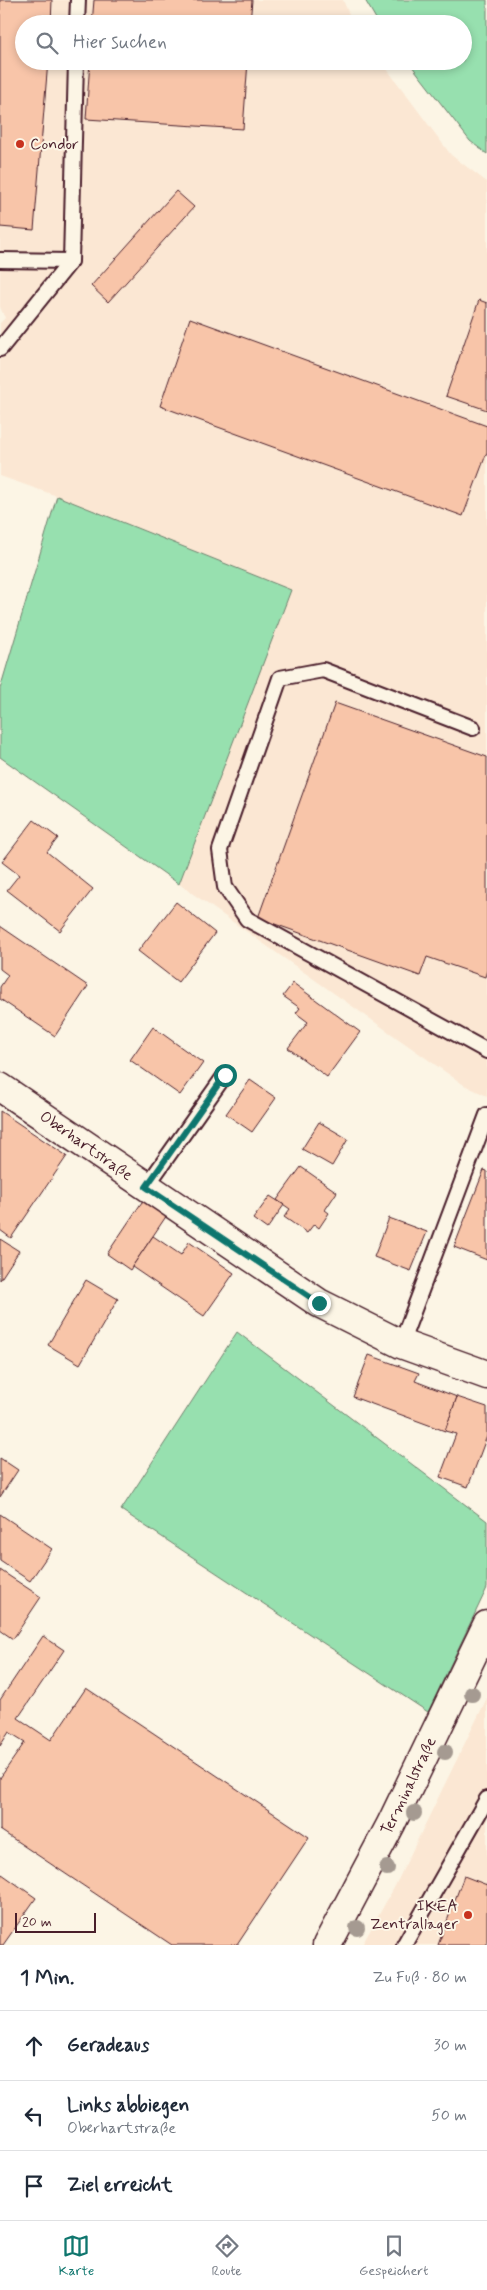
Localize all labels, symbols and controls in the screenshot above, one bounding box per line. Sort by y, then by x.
search box [15,15,472,70]
icon: search [33,29,61,57]
text: Hier suchen [73,30,167,55]
place label: Condor [30,134,79,155]
marker: Condor [14,138,26,150]
route start [214,1064,237,1087]
street label: Oberhartstraße [35,1106,137,1186]
route end [308,1292,331,1315]
street label: Terminalstraße [376,1734,442,1838]
place label: IKEA Zentrallager [370,1896,458,1935]
marker: IKEA Zentrallager [462,1909,474,1921]
scale bar [15,1910,96,1933]
text: 20 m [22,1913,52,1931]
text: 1 Min. [20,1964,74,1992]
text: Zu Fuß · 80 m [372,1967,467,1988]
icon: ahead [20,2032,48,2060]
text: Geradeaus [67,2033,149,2058]
text: 30 m [434,2035,467,2056]
text: Links abbiegen [67,2093,189,2118]
icon: left [20,2102,48,2130]
text: 50 m [431,2105,467,2126]
text: Oberhartstraße [67,2118,176,2139]
icon: arrive [20,2172,48,2200]
text: Ziel erreicht [67,2173,172,2198]
tab: Karte [59,2232,94,2280]
tab: Route [211,2232,242,2280]
tab: Gespeichert [359,2232,428,2280]

